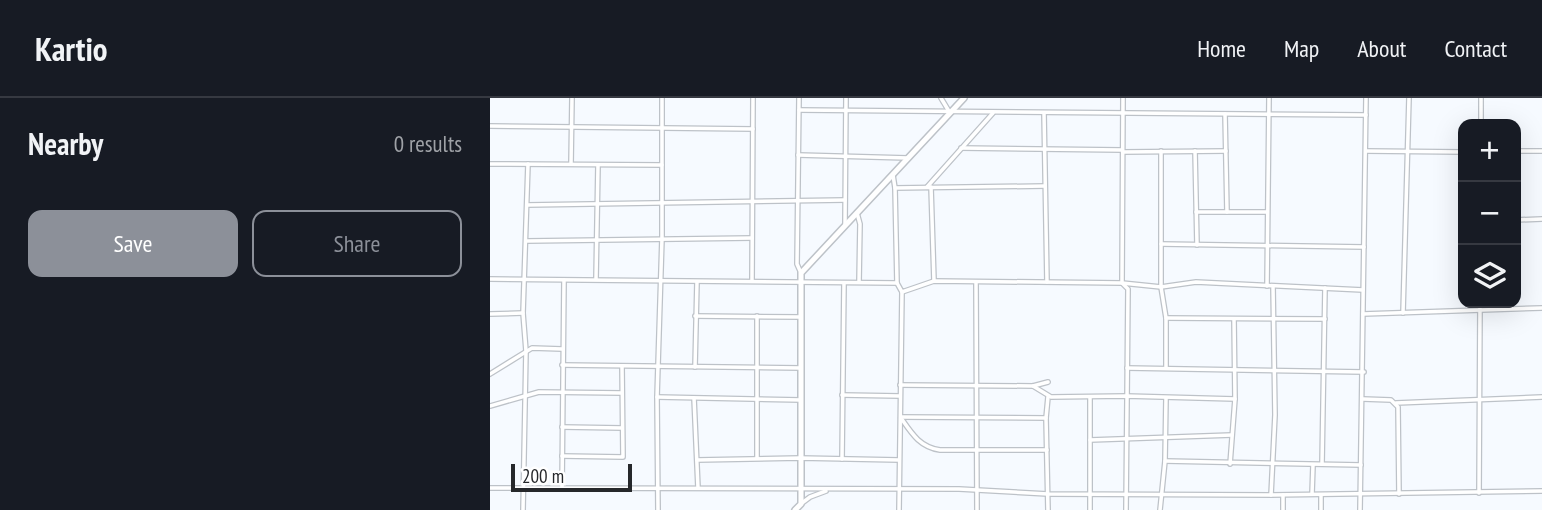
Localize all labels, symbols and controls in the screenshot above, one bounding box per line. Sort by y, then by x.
text: Kartio [35,27,108,70]
text: Home [1197,33,1246,64]
text: Map [1284,33,1319,64]
text: About [1357,33,1406,64]
text: Contact [1444,33,1507,64]
map controls [1458,119,1521,308]
button: + [1458,119,1521,182]
text: Nearby [28,124,103,163]
text: 0 results [394,129,462,158]
button: − [1458,182,1521,245]
button: Save [28,210,238,277]
button: Share [252,210,462,277]
button: layers [1458,245,1521,308]
scale bar [511,461,632,493]
text: 200 m [522,464,564,488]

